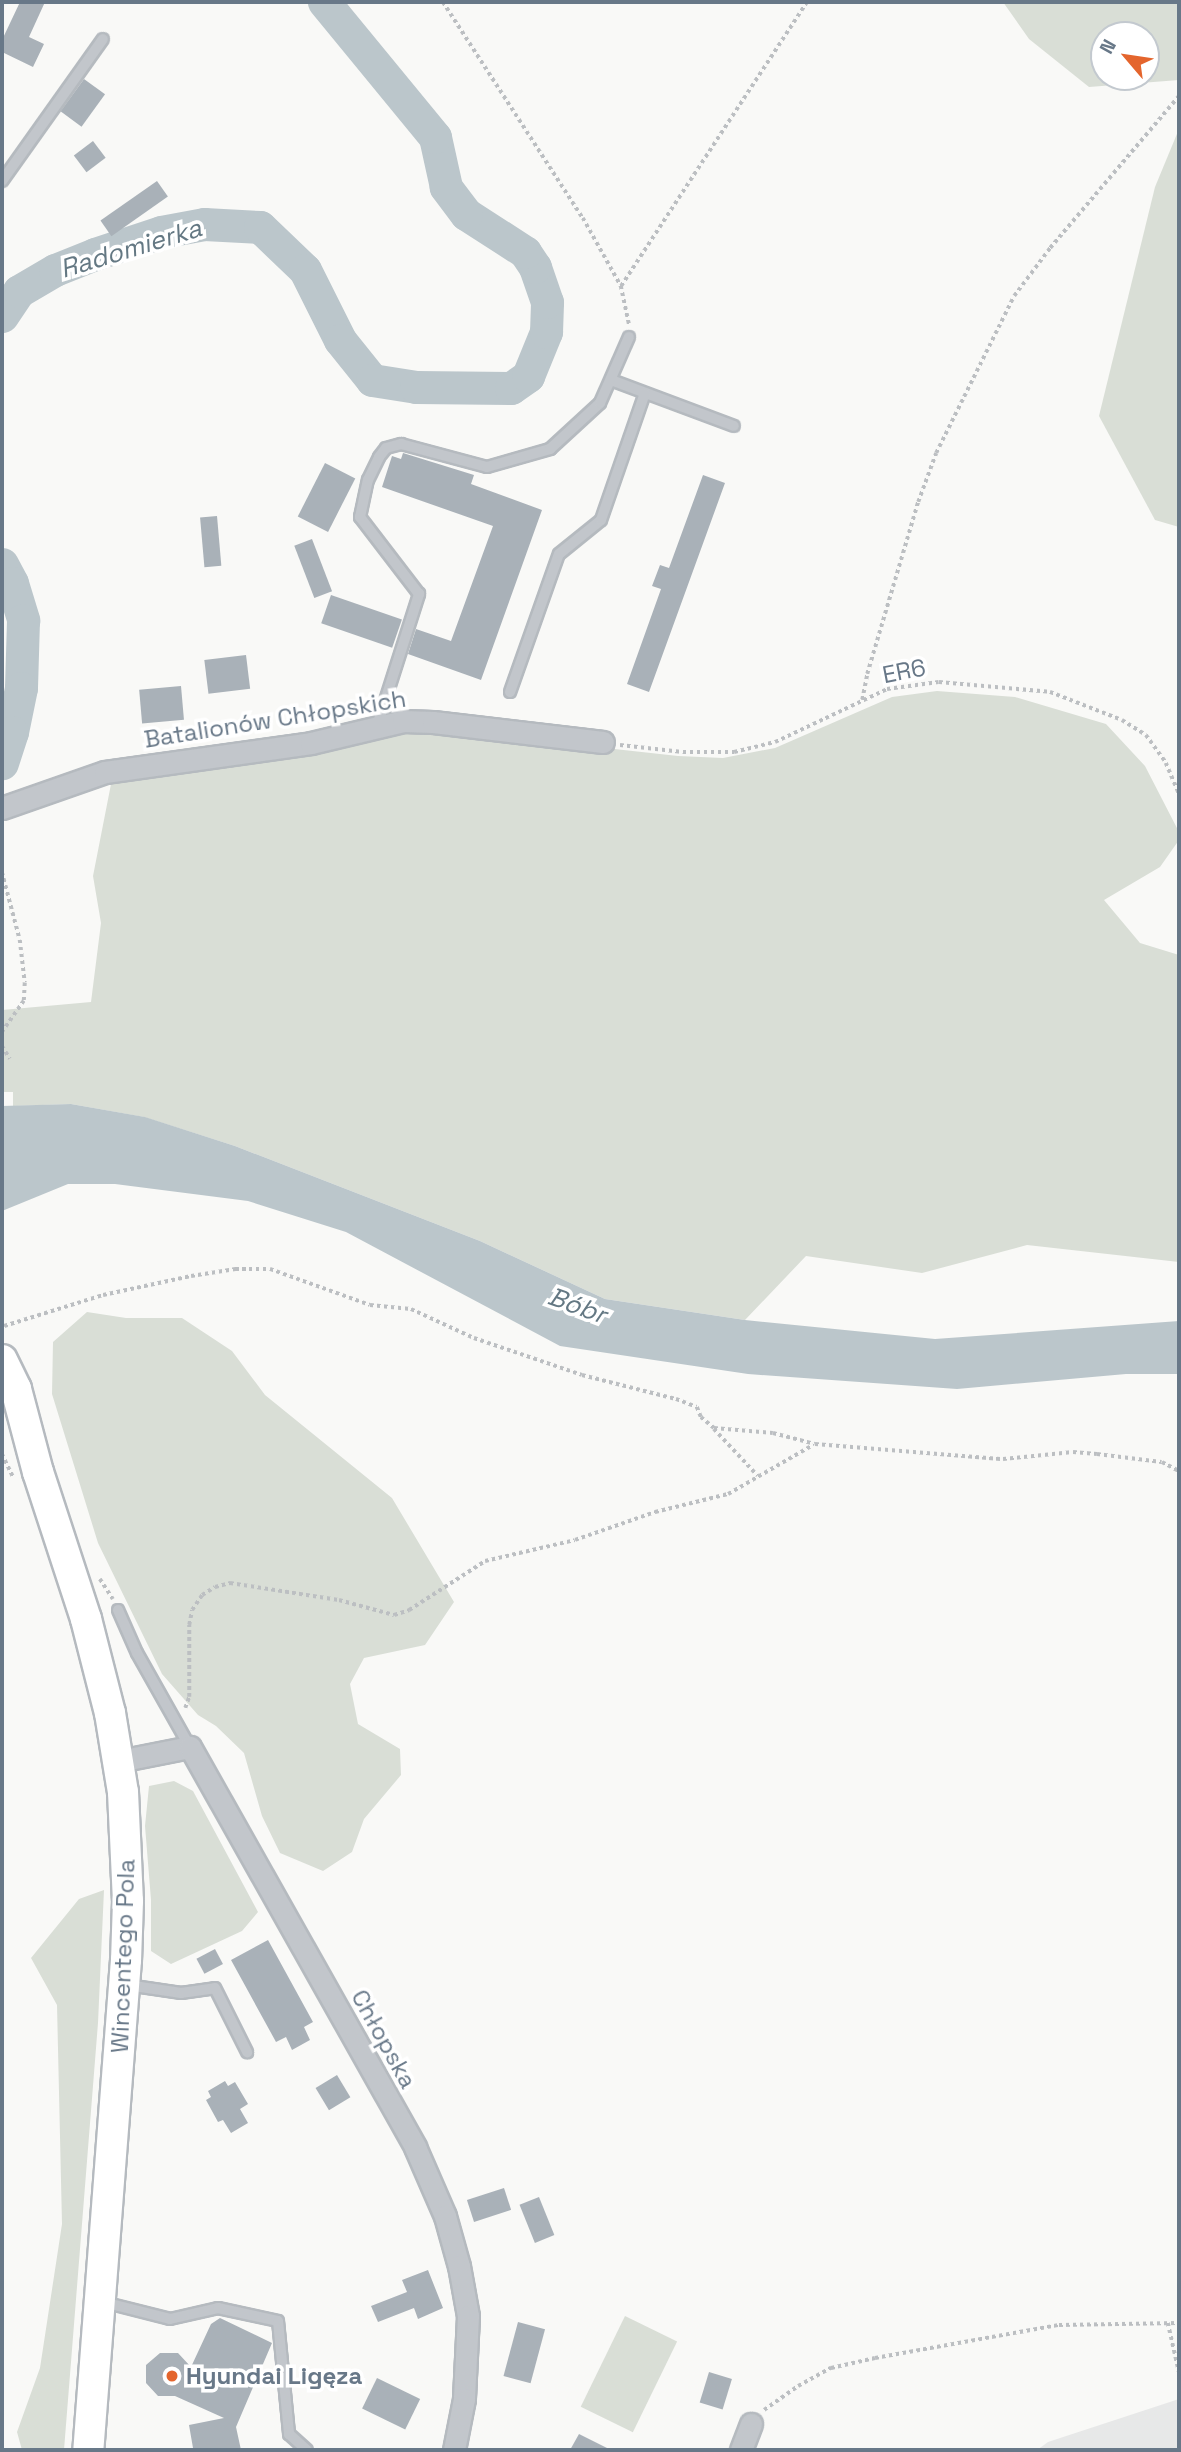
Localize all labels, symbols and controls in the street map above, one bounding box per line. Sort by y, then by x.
north arrow [1090,21,1160,91]
text: N [1094,35,1122,58]
water label: Radomierka [56,213,206,285]
street label: ER6 [880,653,928,689]
street label: Batalionów Chłopskich [142,684,408,754]
water label: Bóbr [544,1281,610,1331]
street label: Wincentego Pola [105,1858,141,2054]
street label: Chłopska [345,1985,423,2093]
place label: Hyundai Ligęza [186,2362,362,2390]
marker: Hyundai Ligęza [164,2368,180,2384]

